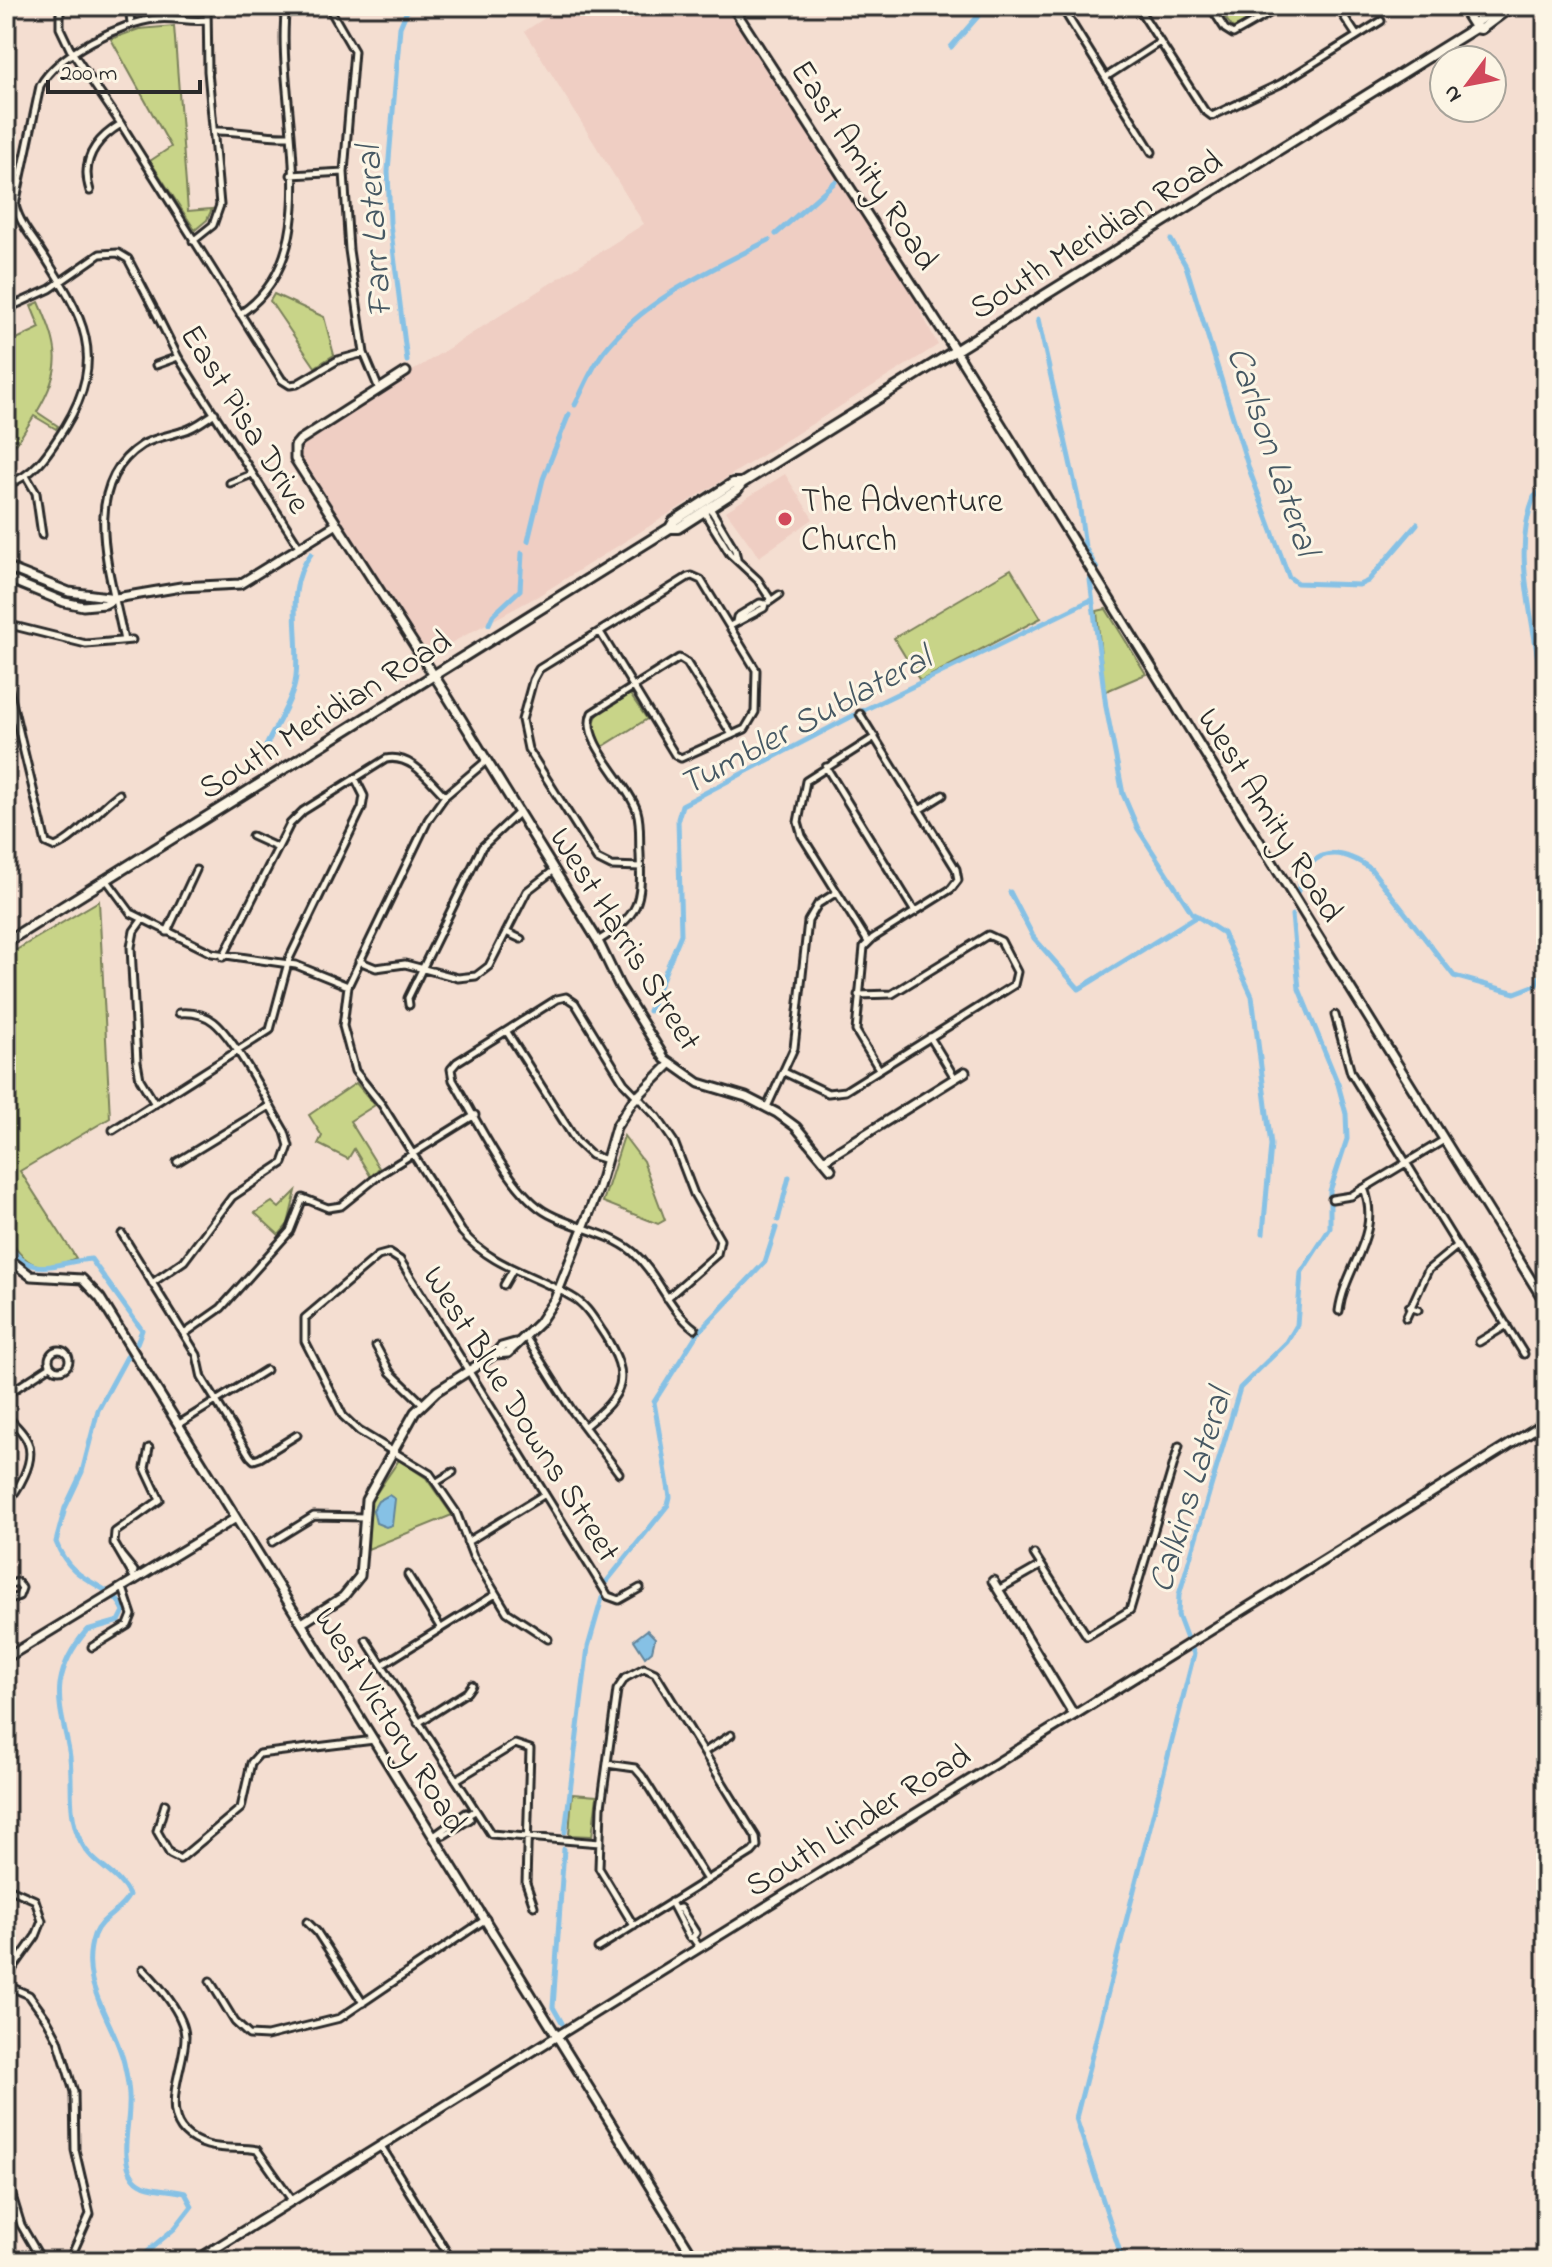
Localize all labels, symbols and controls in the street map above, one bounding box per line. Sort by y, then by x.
scale bar [48,44,200,94]
north arrow [1428,44,1508,124]
street label: East Amity Road [776,51,950,281]
text: 200 m [60,57,117,92]
text: N [1436,78,1471,108]
street label: South Meridian Road [961,138,1233,335]
water label: Farr Lateral [344,140,409,319]
street label: East Pisa Drive [165,316,322,525]
water label: Carlson Lateral [1210,340,1333,567]
place label: The Adventure Church [801,478,1004,567]
marker: The Adventure Church [776,510,794,528]
street label: South Meridian Road [190,618,462,815]
water label: Tumbler Sublateral [670,632,945,812]
street label: West Amity Road [1182,699,1355,933]
street label: West Harris Street [535,818,713,1062]
street label: West Blue Downs Street [408,1257,631,1573]
water label: Calkins Lateral [1136,1379,1250,1600]
street label: West Victory Road [299,1598,478,1844]
street label: South Linder Road [737,1733,982,1912]

